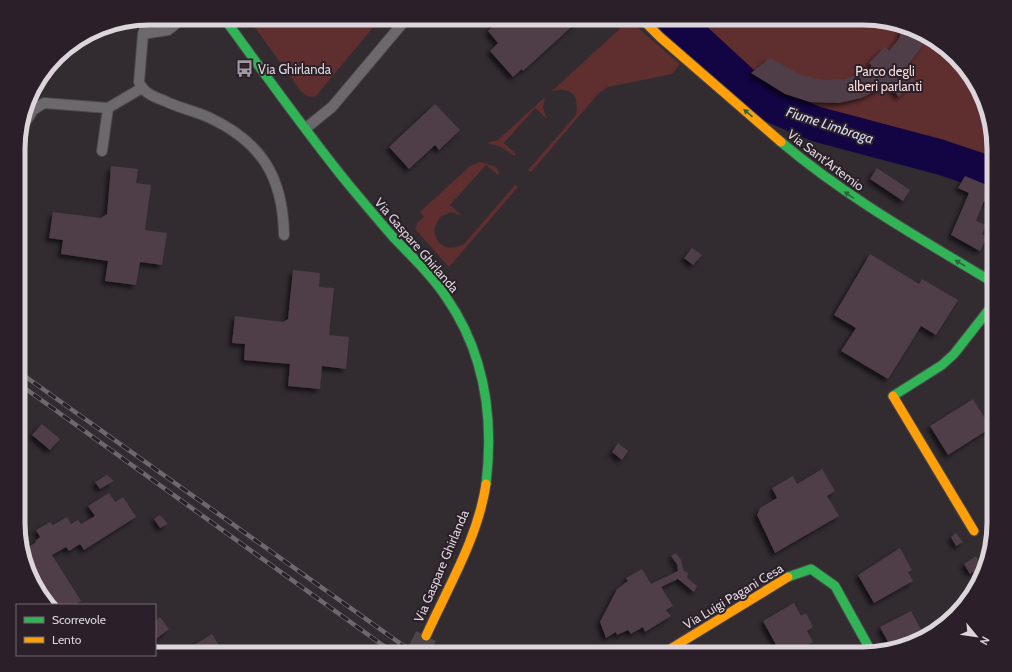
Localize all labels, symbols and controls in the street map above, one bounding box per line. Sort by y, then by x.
bus stop icon: Via Ghirlanda [235,59,255,79]
place label: Via Ghirlanda [258,61,332,77]
park label: Parco degli alberi parlanti [848,63,922,94]
water label: Fiume Limbraga [784,102,876,148]
one-way arrow [743,109,753,118]
street label: Via Sant'Artemio [784,126,868,194]
one-way arrow [844,191,855,199]
street label: Via Gaspare Ghirlanda [371,194,463,296]
one-way arrow [954,259,966,266]
street label: Via Gaspare Ghirlanda [410,507,472,625]
street label: Via Luigi Pagani Cesa [680,559,787,632]
legend [16,604,156,656]
text: Scorrevole [52,612,106,627]
north arrow [956,616,996,656]
text: Lento [52,632,82,647]
text: N [977,634,993,648]

